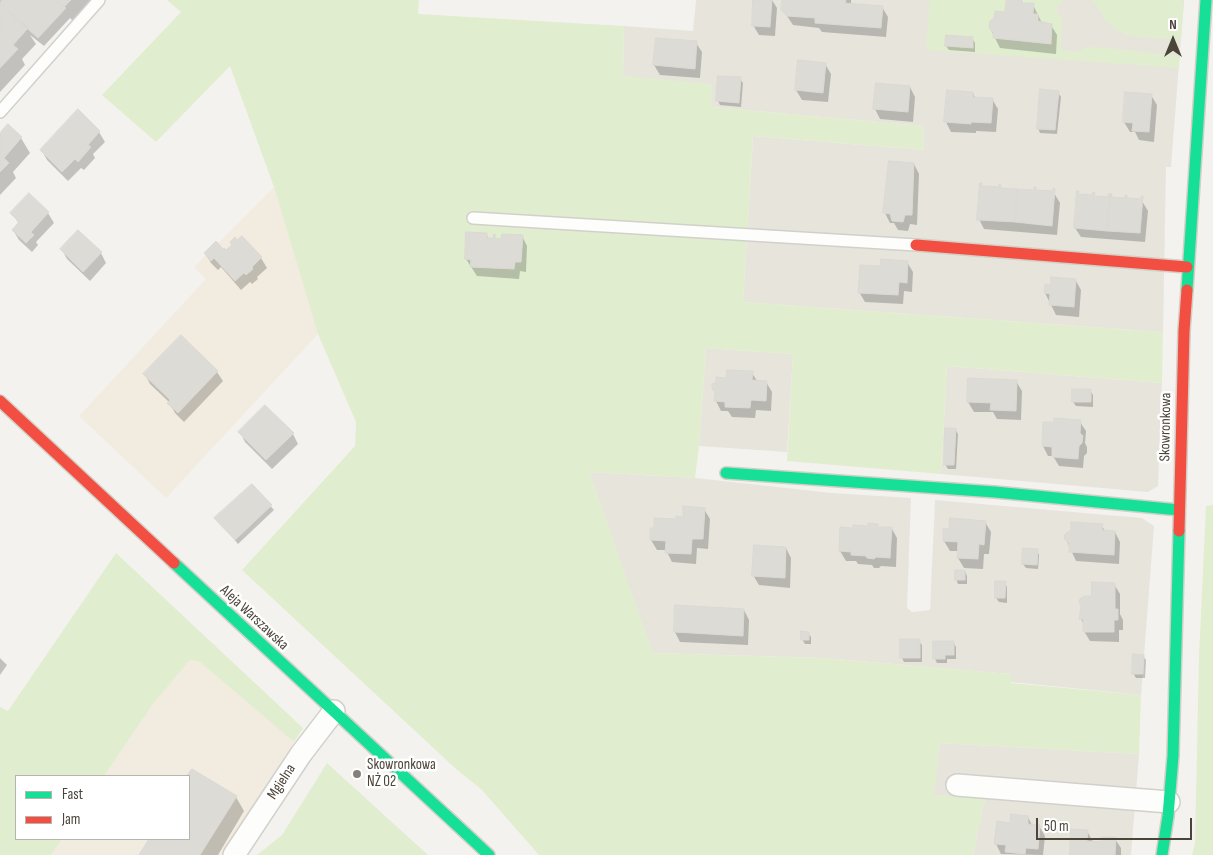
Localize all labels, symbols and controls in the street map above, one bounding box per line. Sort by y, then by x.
north arrow [1148,15,1198,65]
text: N [1169,16,1177,33]
street label: Skowronkowa [1156,392,1176,462]
street label: Aleja Warszawska [216,582,292,654]
place label: Skowronkowa NŻ 02 [367,756,436,791]
street label: Mgielna [264,761,300,803]
marker: Skowronkowa NŻ 02 [351,768,363,780]
legend [15,775,190,840]
text: Fast [62,785,83,804]
scale bar [1038,808,1194,840]
text: Jam [62,810,80,829]
text: 50 m [1044,817,1069,836]

